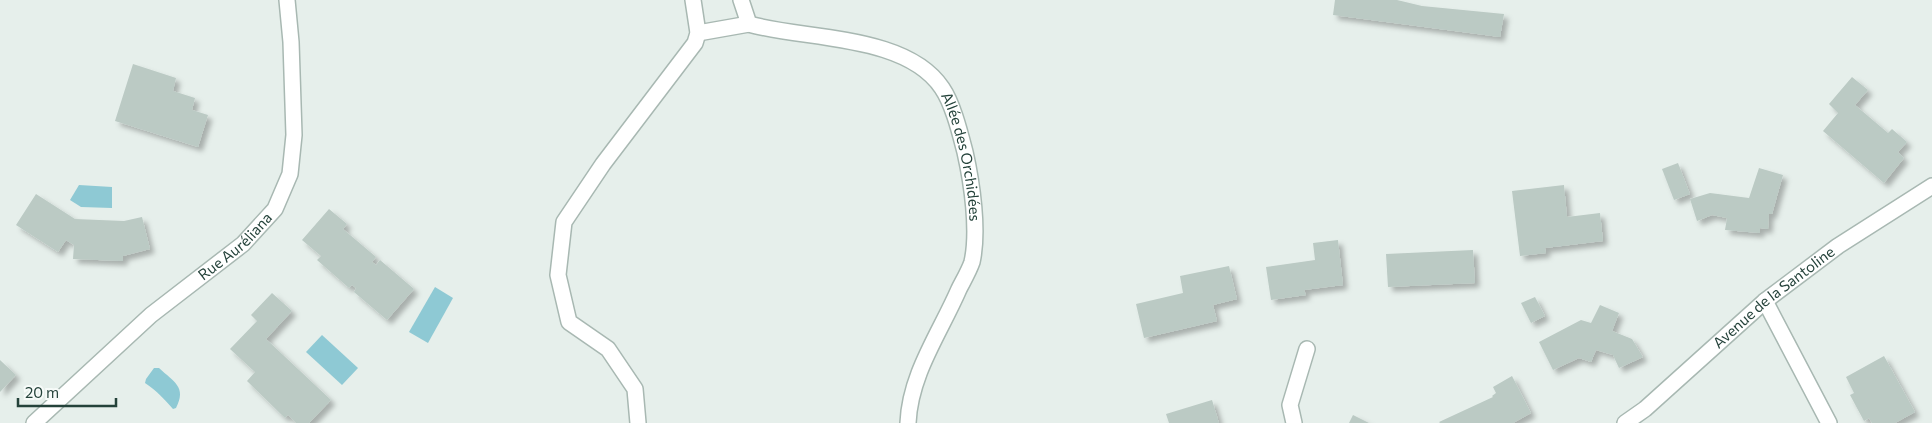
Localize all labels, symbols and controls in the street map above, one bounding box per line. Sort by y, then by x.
street label: Allée des Orchidées [938,89,985,222]
street label: Rue Auréliana [194,208,275,283]
street label: Avenue de la Santoline [1709,242,1838,351]
scale bar [18,376,115,408]
text: 20 m [25,383,59,401]

